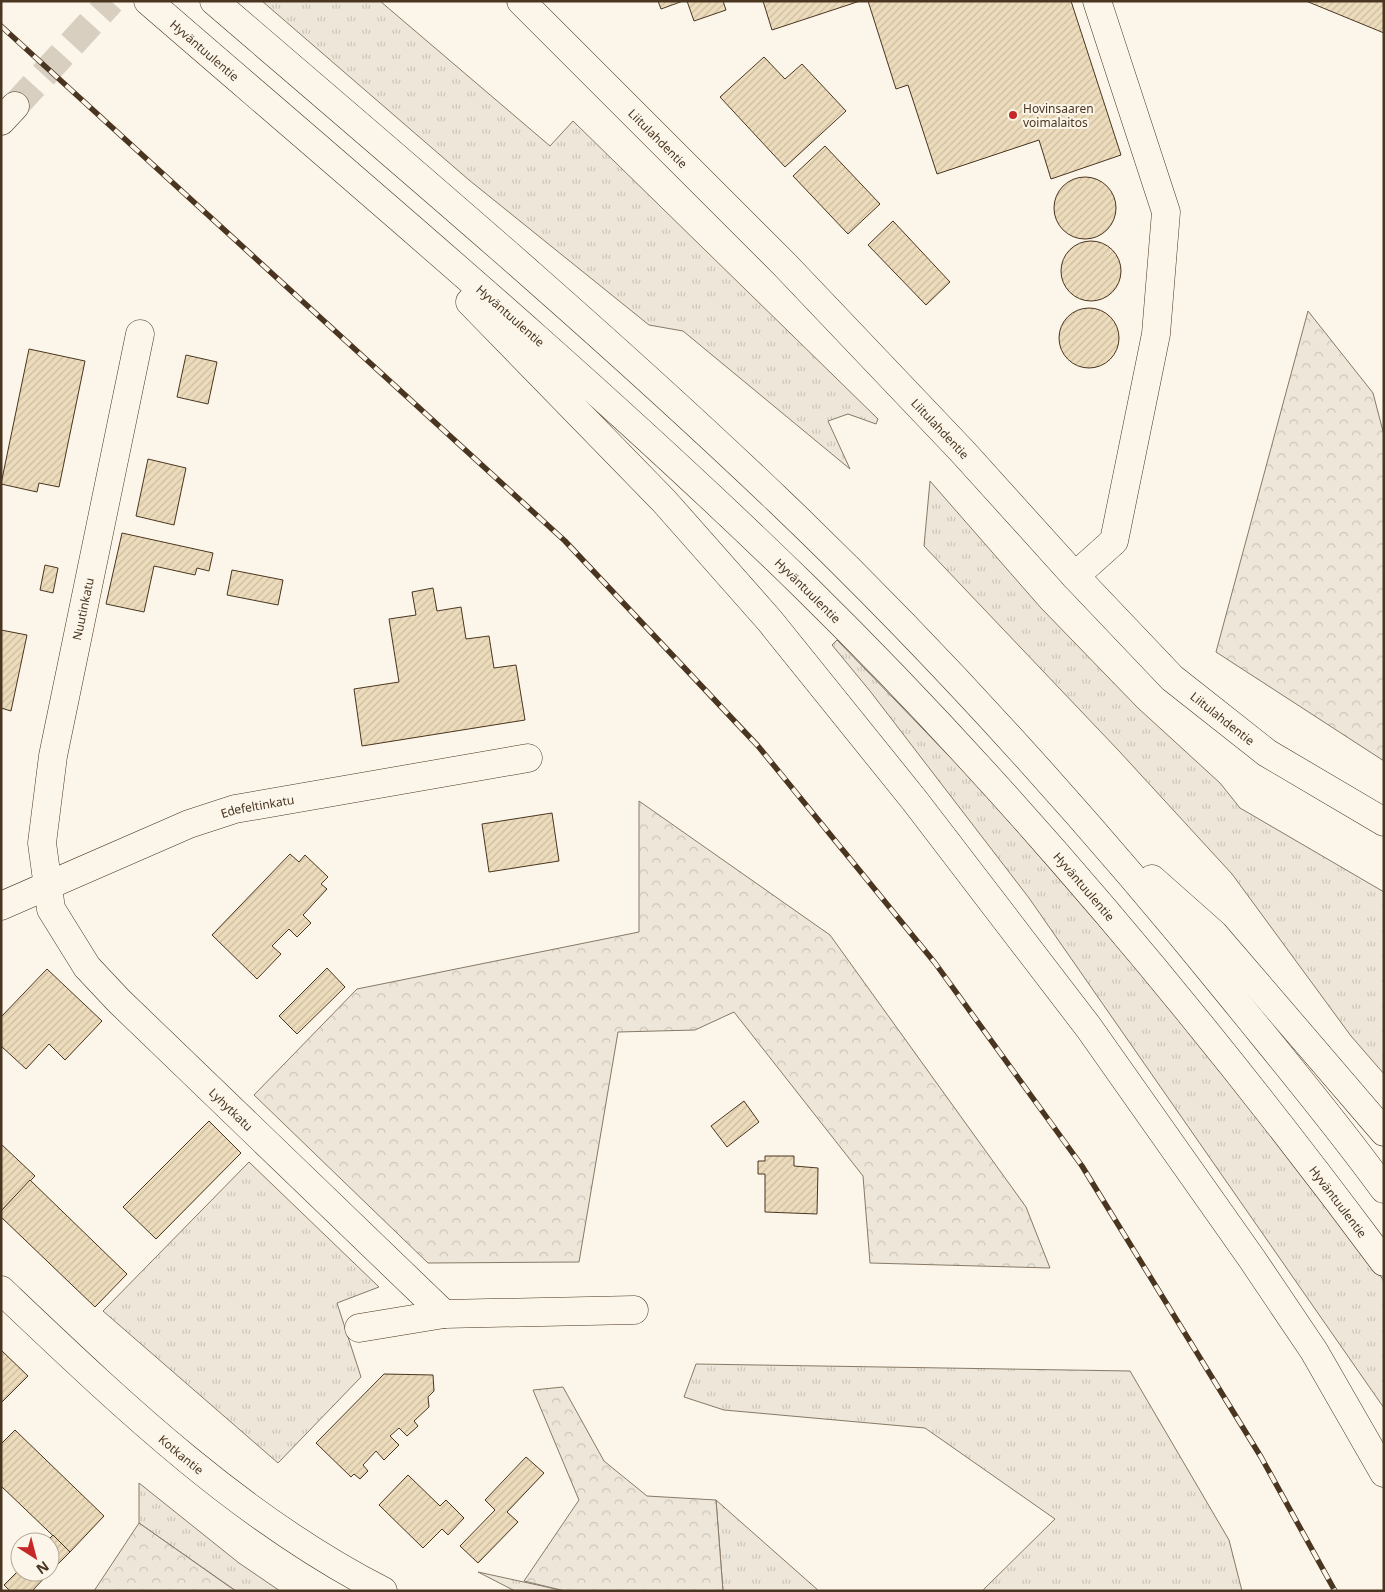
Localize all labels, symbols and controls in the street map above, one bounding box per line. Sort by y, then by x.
street label: Hyväntuulentie [167,15,243,85]
place label: Hovinsaaren voimalaitos [1023,100,1094,131]
street label: Liitulahdentie [625,105,692,172]
marker: Hovinsaaren voimalaitos [1007,109,1019,121]
street label: Hyväntuulentie [473,281,549,350]
street label: Liitulahdentie [908,395,974,462]
street label: Hyväntuulentie [771,554,845,627]
street label: Nuutinkatu [68,576,98,642]
street label: Liitulahdentie [1187,687,1259,749]
street label: Edefeltinkatu [218,790,295,822]
street label: Hyväntuulentie [1050,848,1119,925]
street label: Lyhytkatu [205,1084,257,1134]
street label: Hyväntuulentie [1306,1162,1371,1241]
street label: Kotkantie [155,1430,208,1478]
north arrow [10,1532,60,1582]
text: N [33,1557,53,1579]

